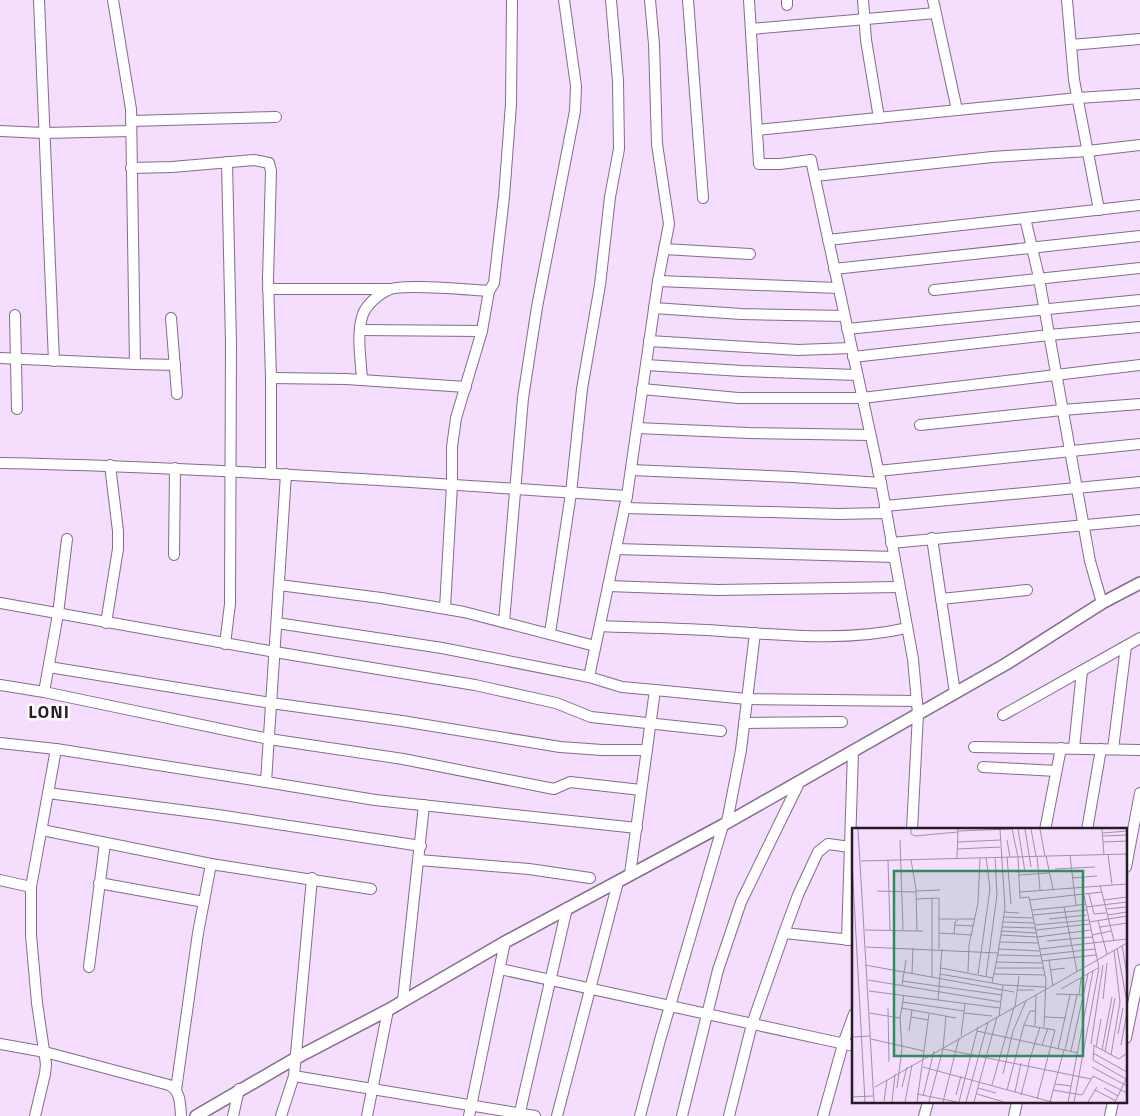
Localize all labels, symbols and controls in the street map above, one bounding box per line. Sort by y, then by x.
district label: LONI [28,698,70,725]
inset map [852,828,1128,1104]

